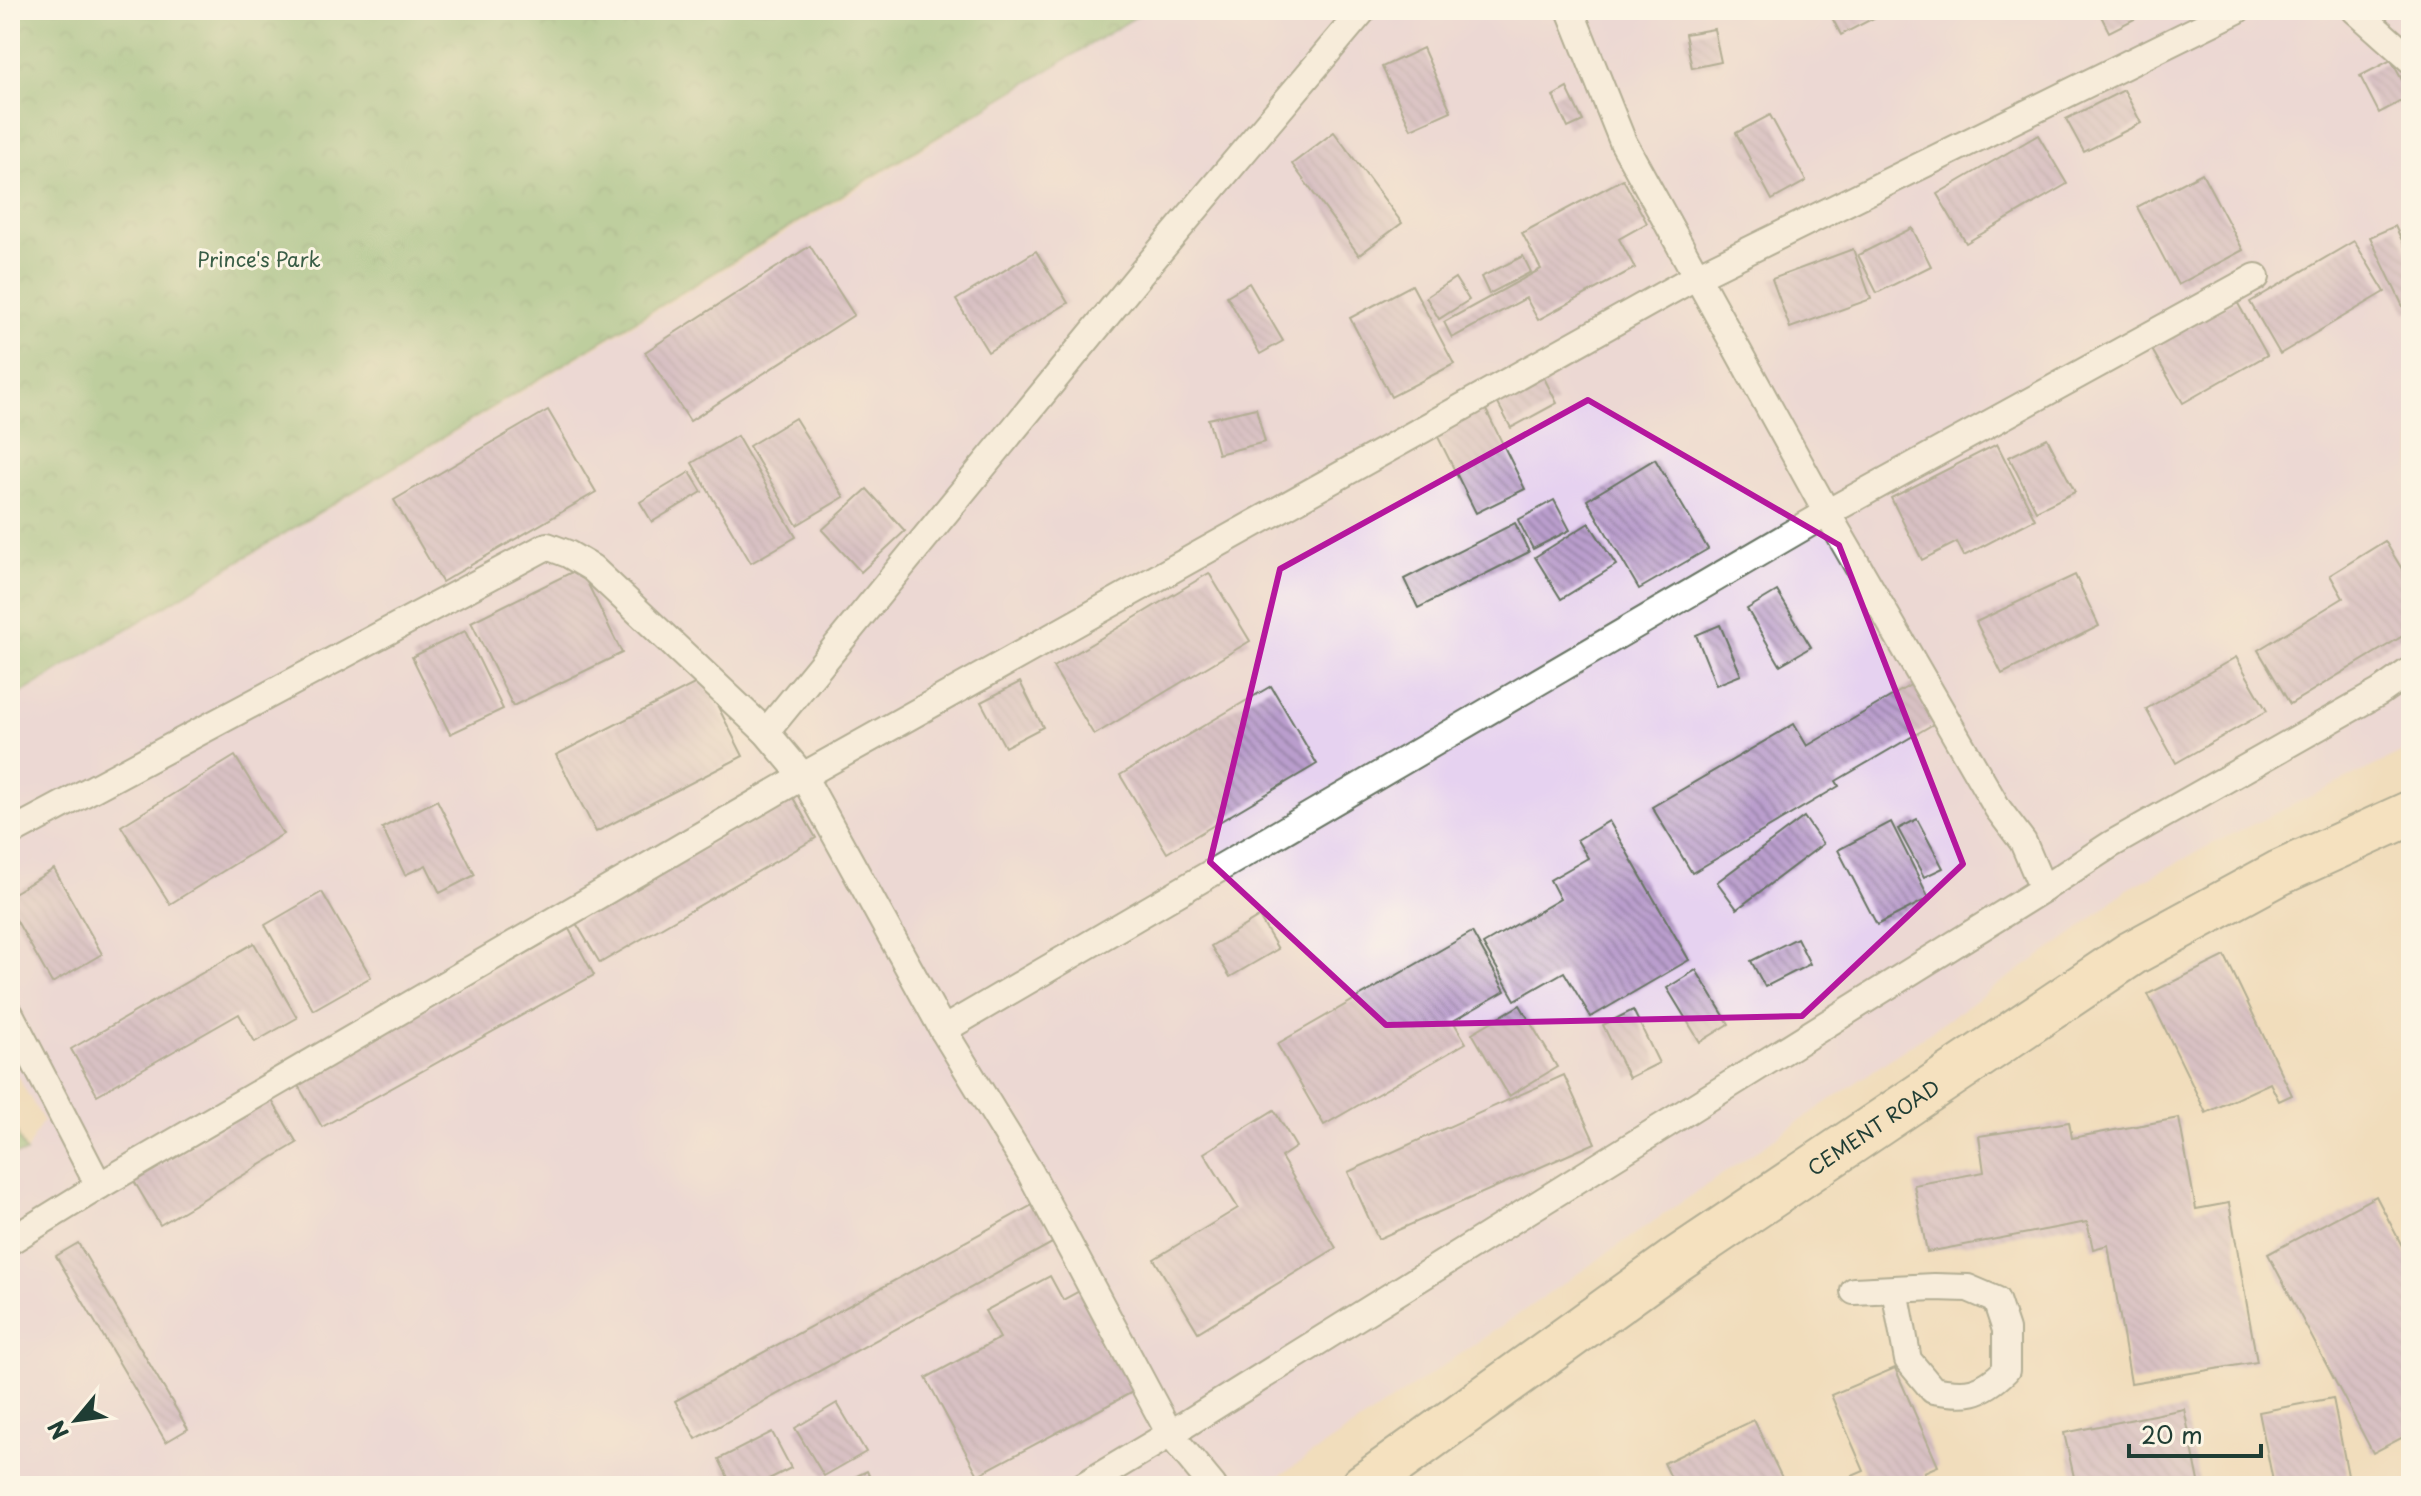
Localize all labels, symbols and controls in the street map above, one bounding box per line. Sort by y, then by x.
park label: Prince's Park [197,244,321,274]
street label: CEMENT ROAD [1801,1072,1946,1183]
north arrow [36,1380,116,1460]
scale bar [2129,1408,2261,1458]
text: N [39,1415,76,1446]
text: 20 m [2141,1416,2203,1452]

